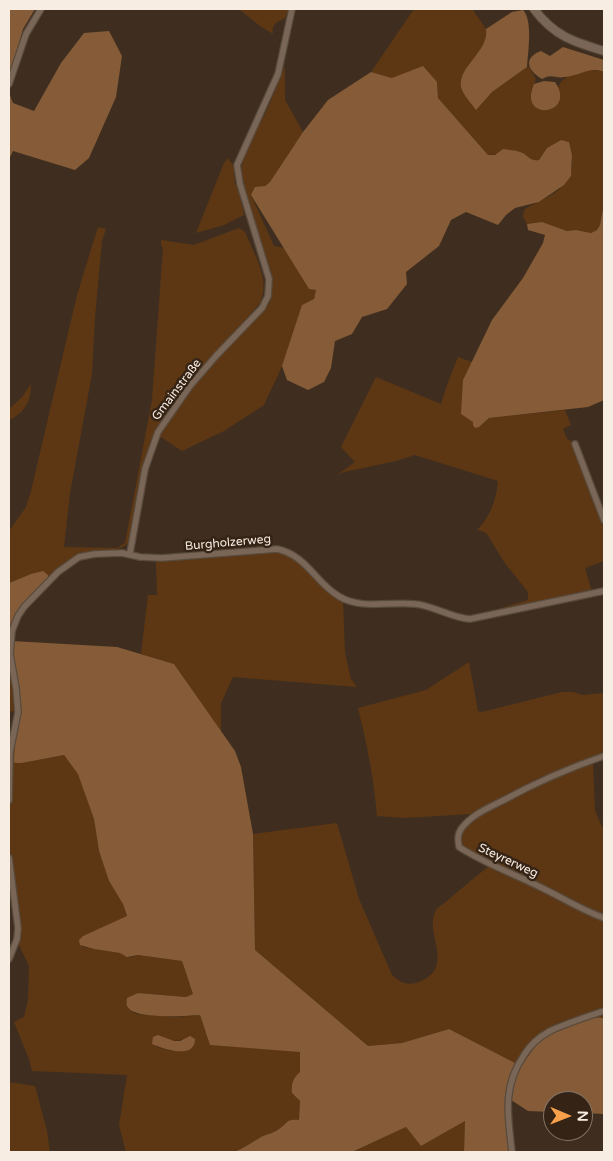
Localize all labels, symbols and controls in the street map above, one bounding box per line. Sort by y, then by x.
street label: Gmainstraße [149,357,205,423]
street label: Burgholzerweg [184,532,272,554]
street label: Steyrerweg [476,841,540,881]
north arrow [543,1091,593,1141]
text: N [574,1110,591,1122]

